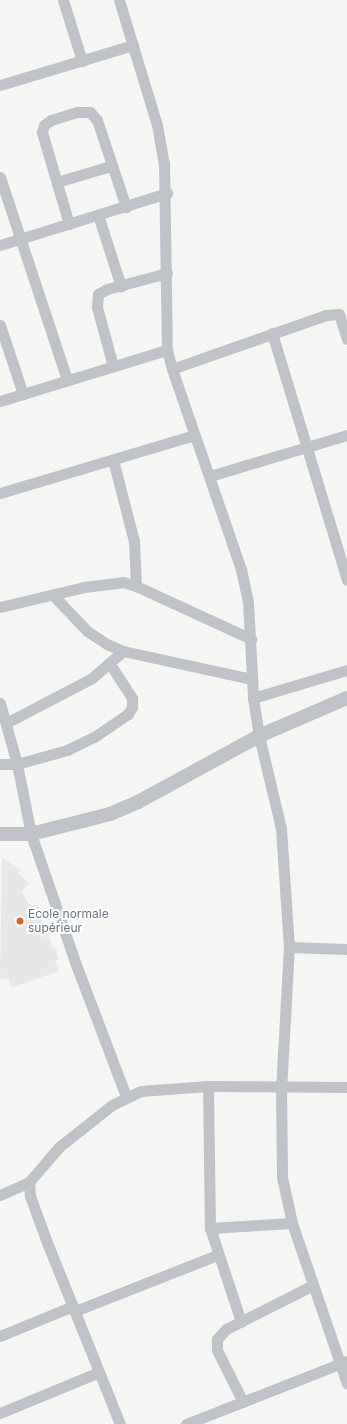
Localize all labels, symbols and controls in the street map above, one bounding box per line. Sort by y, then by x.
place label: Ecole normale supérieur [28,907,109,935]
marker: Ecole normale supérieur [15,916,25,926]

